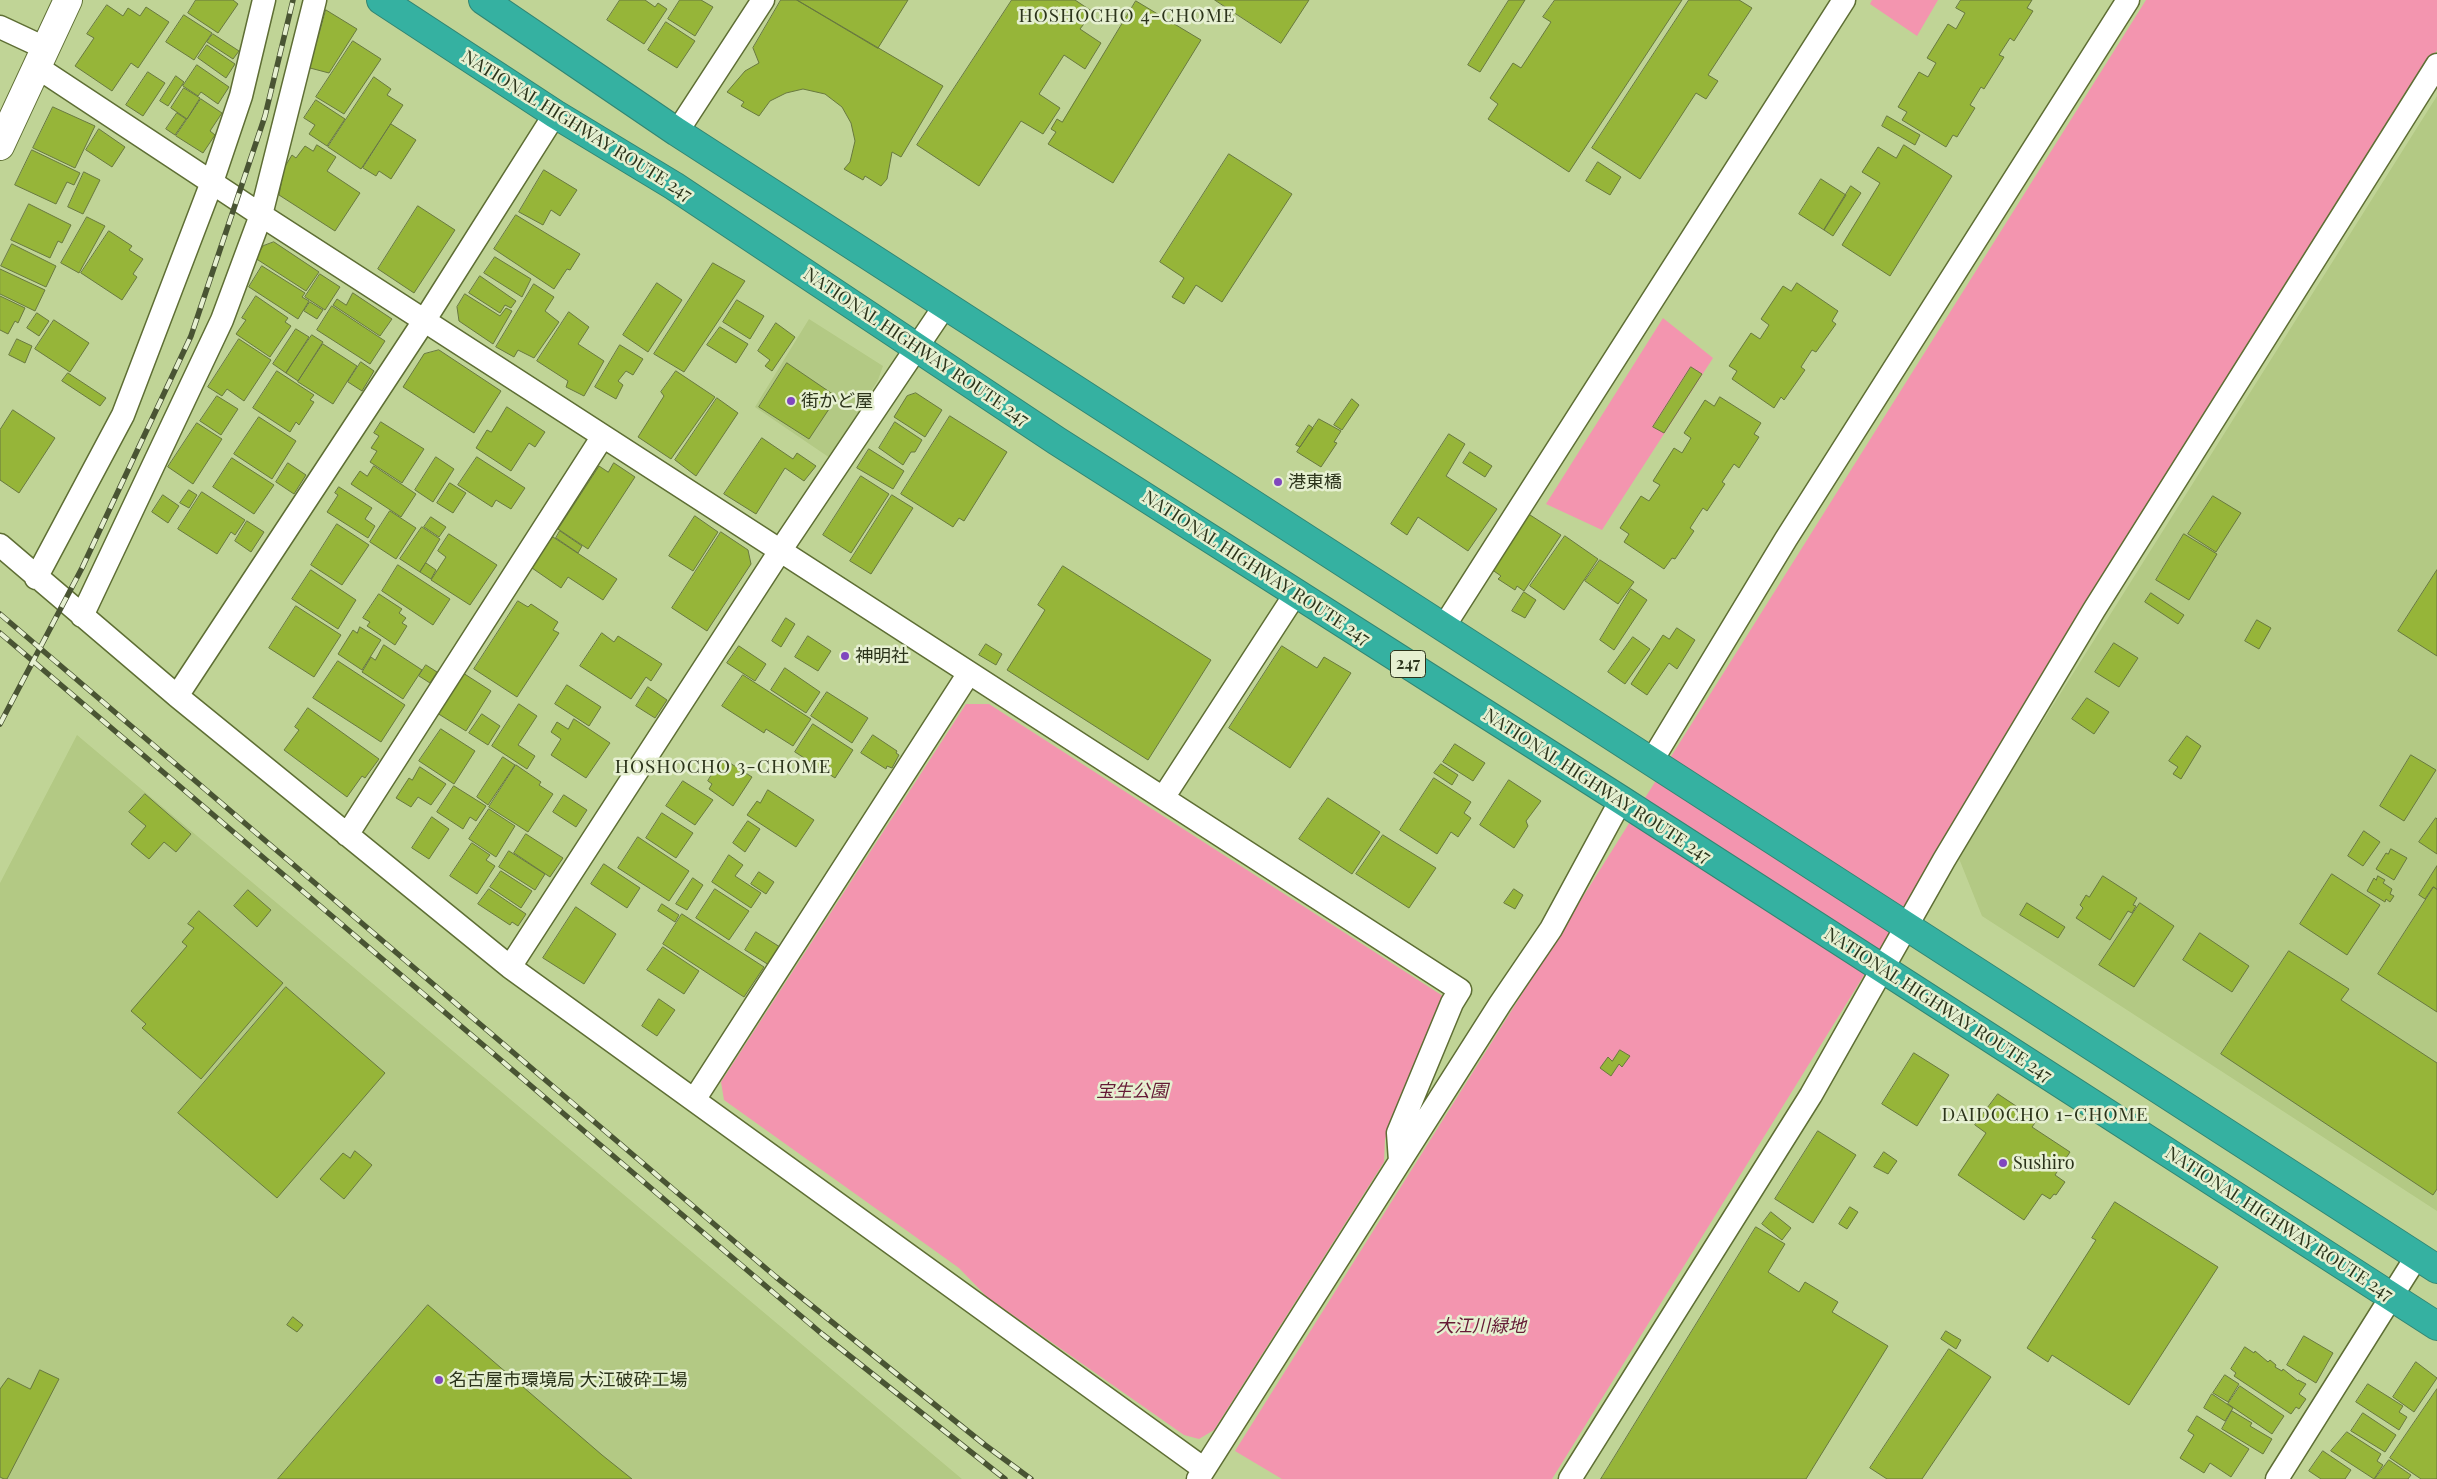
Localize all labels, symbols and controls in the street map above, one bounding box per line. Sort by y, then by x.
district label: HOSHOCHO 4-CHOME [1016,5,1238,27]
street label: NATIONAL HIGHWAY ROUTE 247 [458,46,696,206]
street label: NATIONAL HIGHWAY ROUTE 247 [799,263,1033,431]
place label: 街かど屋 [801,390,873,412]
marker: 街かど屋 [785,395,797,407]
place label: 港東橋 [1288,471,1342,493]
marker: 港東橋 [1272,476,1284,488]
street label: NATIONAL HIGHWAY ROUTE 247 [1138,486,1374,650]
place label: 神明社 [855,645,909,667]
marker: 神明社 [839,650,851,662]
road number: 247 [1390,651,1426,678]
street label: NATIONAL HIGHWAY ROUTE 247 [1479,704,1715,868]
district label: HOSHOCHO 3-CHOME [613,756,833,778]
street label: NATIONAL HIGHWAY ROUTE 247 [1820,923,2056,1087]
park label: 宝生公園 [1096,1080,1168,1102]
district label: DAIDOCHO 1-CHOME [1940,1104,2150,1126]
street label: NATIONAL HIGHWAY ROUTE 247 [2161,1142,2397,1306]
place label: Sushiro [2013,1152,2075,1174]
marker: Sushiro [1997,1157,2009,1169]
park label: 大江川緑地 [1436,1315,1526,1337]
place label: 名古屋市環境局 大江破砕工場 [449,1369,687,1391]
marker: 名古屋市環境局 大江破砕工場 [433,1374,445,1386]

